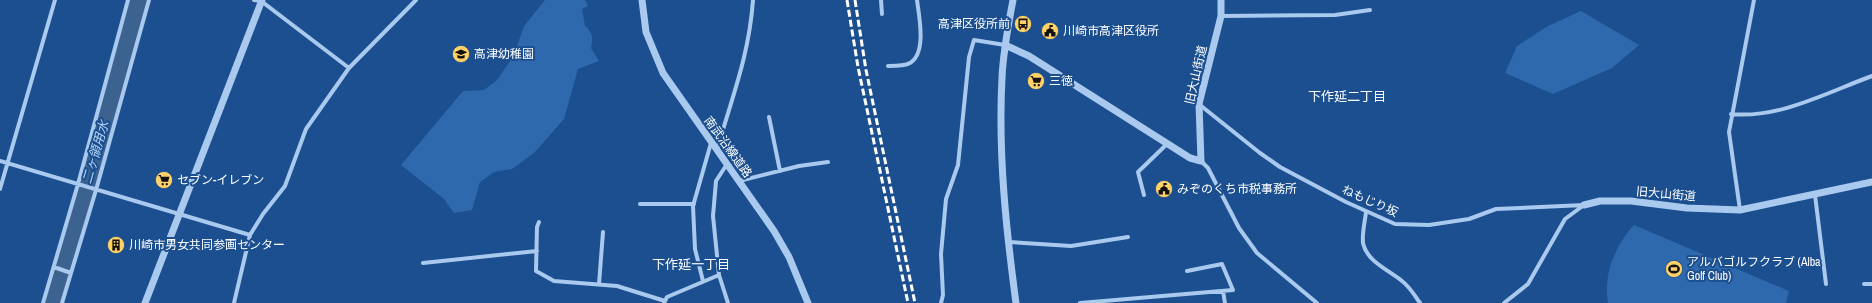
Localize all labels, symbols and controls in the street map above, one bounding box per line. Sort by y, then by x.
bus stop icon: 高津区役所前 [1013,14,1033,34]
place label: 高津区役所前 [938,16,1010,32]
public building icon: 川崎市高津区役所 [1040,21,1060,41]
place label: 川崎市高津区役所 [1063,23,1159,39]
school or university icon: 高津幼稚園 [451,44,471,64]
street label: 旧大山街道 [1181,44,1211,106]
place label: 高津幼稚園 [474,46,534,62]
supermarket icon: 三徳 [1026,71,1046,91]
place label: 三徳 [1049,73,1073,89]
district label: 下作延二丁目 [1308,88,1386,105]
street label: 南武沿線道路 [700,113,756,181]
water label: 二ヶ領用水 [78,117,113,186]
supermarket icon: セブン-イレブン [154,170,174,190]
place label: セブン-イレブン [177,172,264,188]
public building icon: みぞのくち市税事務所 [1154,179,1174,199]
place label: みぞのくち市税事務所 [1177,181,1297,197]
street label: ねもじり坂 [1339,181,1401,221]
street label: 旧大山街道 [1635,183,1697,205]
building icon: 川崎市男女共同参画センター [106,235,126,255]
place label: 川崎市男女共同参画センター [129,237,285,253]
place label: アルバゴルフクラブ (Alba Golf Club) [1687,254,1821,284]
district label: 下作延一丁目 [652,256,730,273]
sports icon: アルバゴルフクラブ (Alba Golf Club) [1664,259,1684,279]

